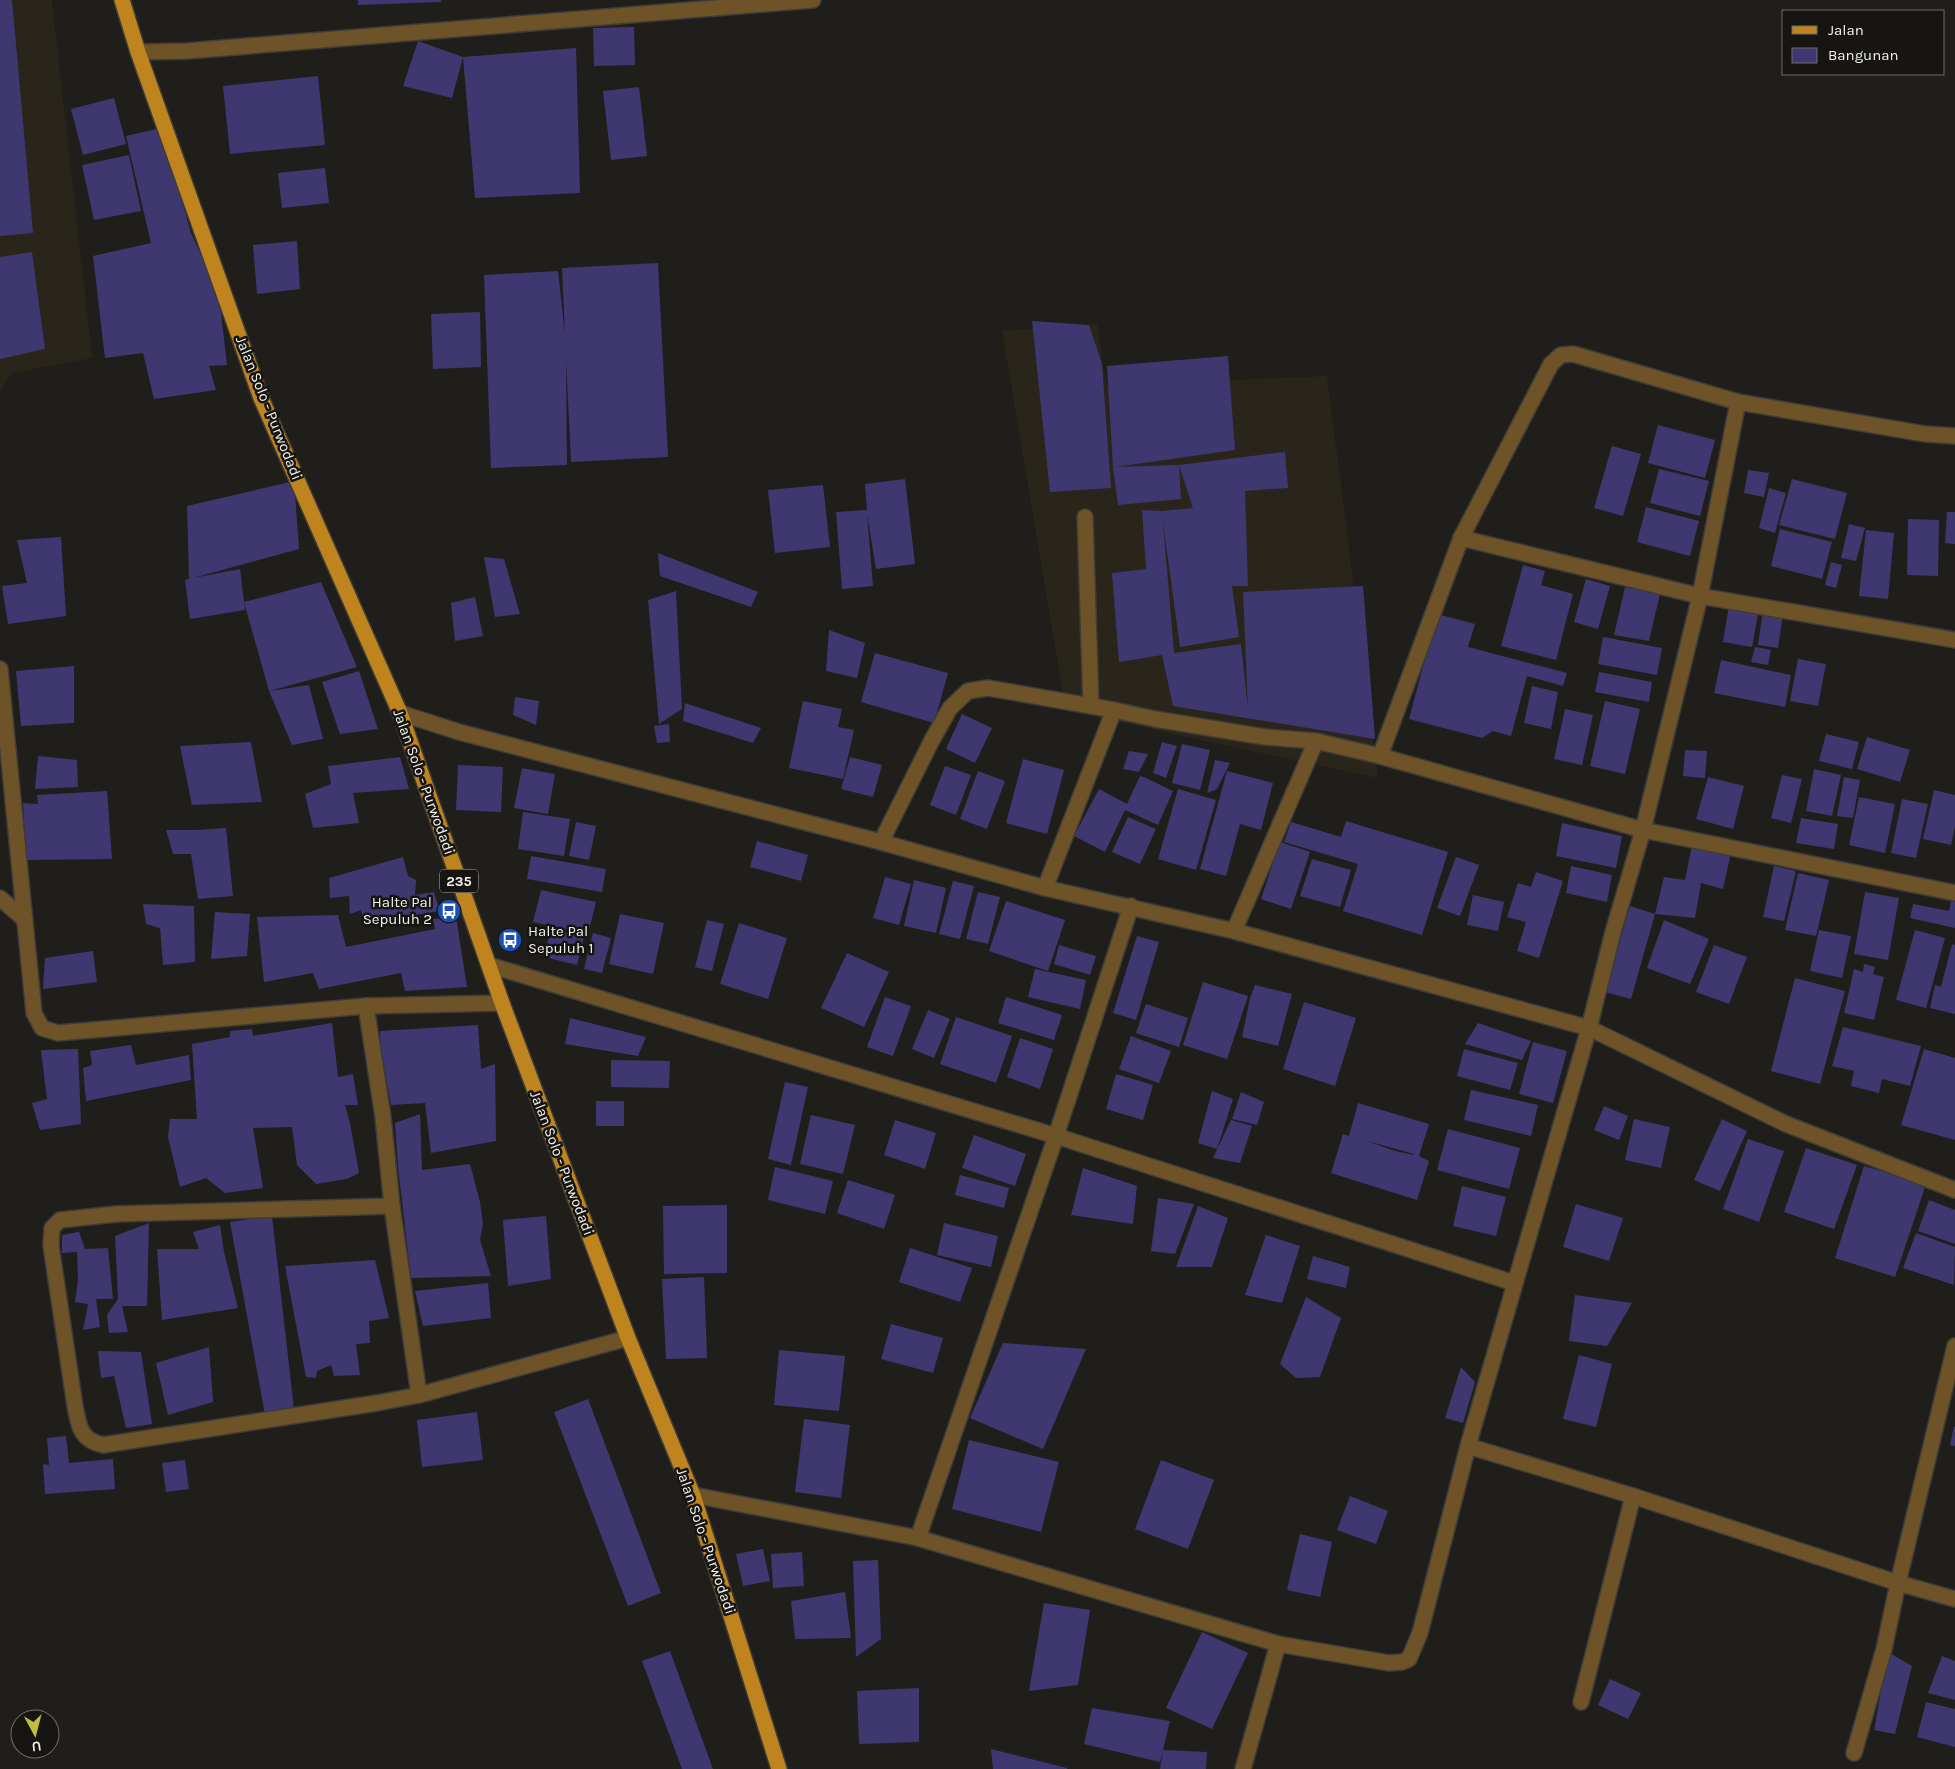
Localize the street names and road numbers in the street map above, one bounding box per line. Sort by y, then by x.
street label: Jalan Solo - Purwodadi [232,333,306,483]
street label: Jalan Solo - Purwodadi [389,707,459,857]
road number: 235 [440,869,478,892]
street label: Jalan Solo - Purwodadi [526,1088,598,1238]
street label: Jalan Solo - Purwodadi [672,1465,740,1617]

